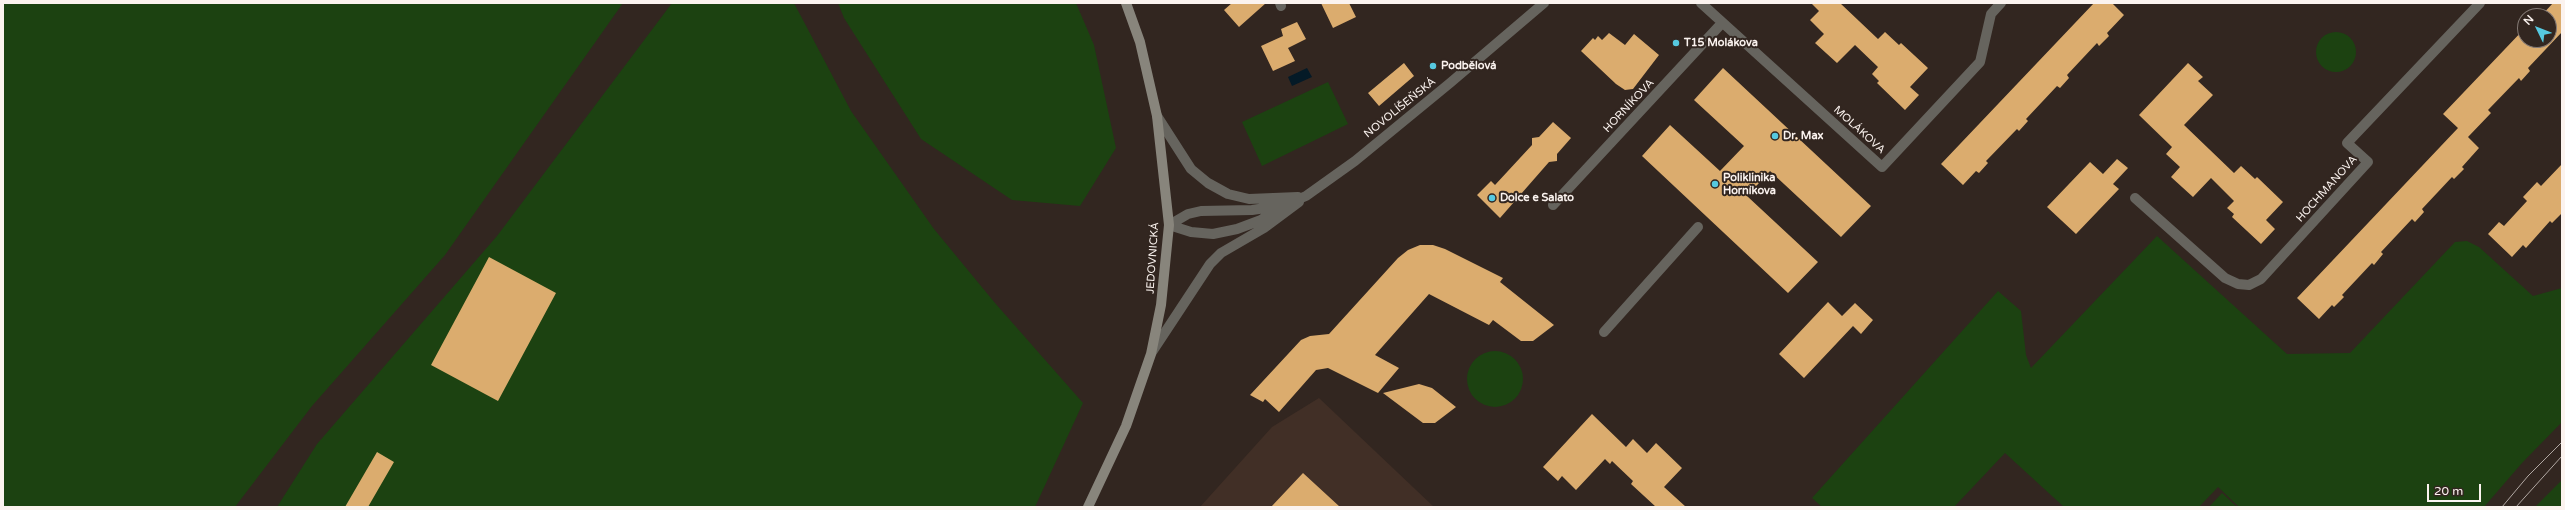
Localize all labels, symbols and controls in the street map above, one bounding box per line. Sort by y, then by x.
north arrow [2517,8,2557,48]
text: N [2521,12,2536,28]
place label: T15 Molákova [1684,36,1758,50]
marker: T15 Molákova [1671,38,1681,48]
place label: Podbělová [1441,59,1496,73]
marker: Podbělová [1428,61,1438,71]
street label: NOVOLÍŠEŇSKÁ [1362,75,1438,141]
street label: HORNÍKOVA [1601,77,1657,135]
street label: MOLÁKOVA [1830,103,1888,157]
place label: Dr. Max [1783,129,1824,143]
marker: Dr. Max [1770,131,1780,141]
street label: HOCHMANOVA [2294,153,2360,225]
place label: Poliklinika Horníkova [1723,171,1776,197]
marker: Poliklinika Horníkova [1710,179,1720,189]
place label: Dolce e Salato [1500,191,1574,205]
marker: Dolce e Salato [1487,193,1497,203]
street label: JEDOVNICKÁ [1144,222,1162,294]
scale bar [2429,476,2483,502]
text: 20 m [2434,484,2463,498]

